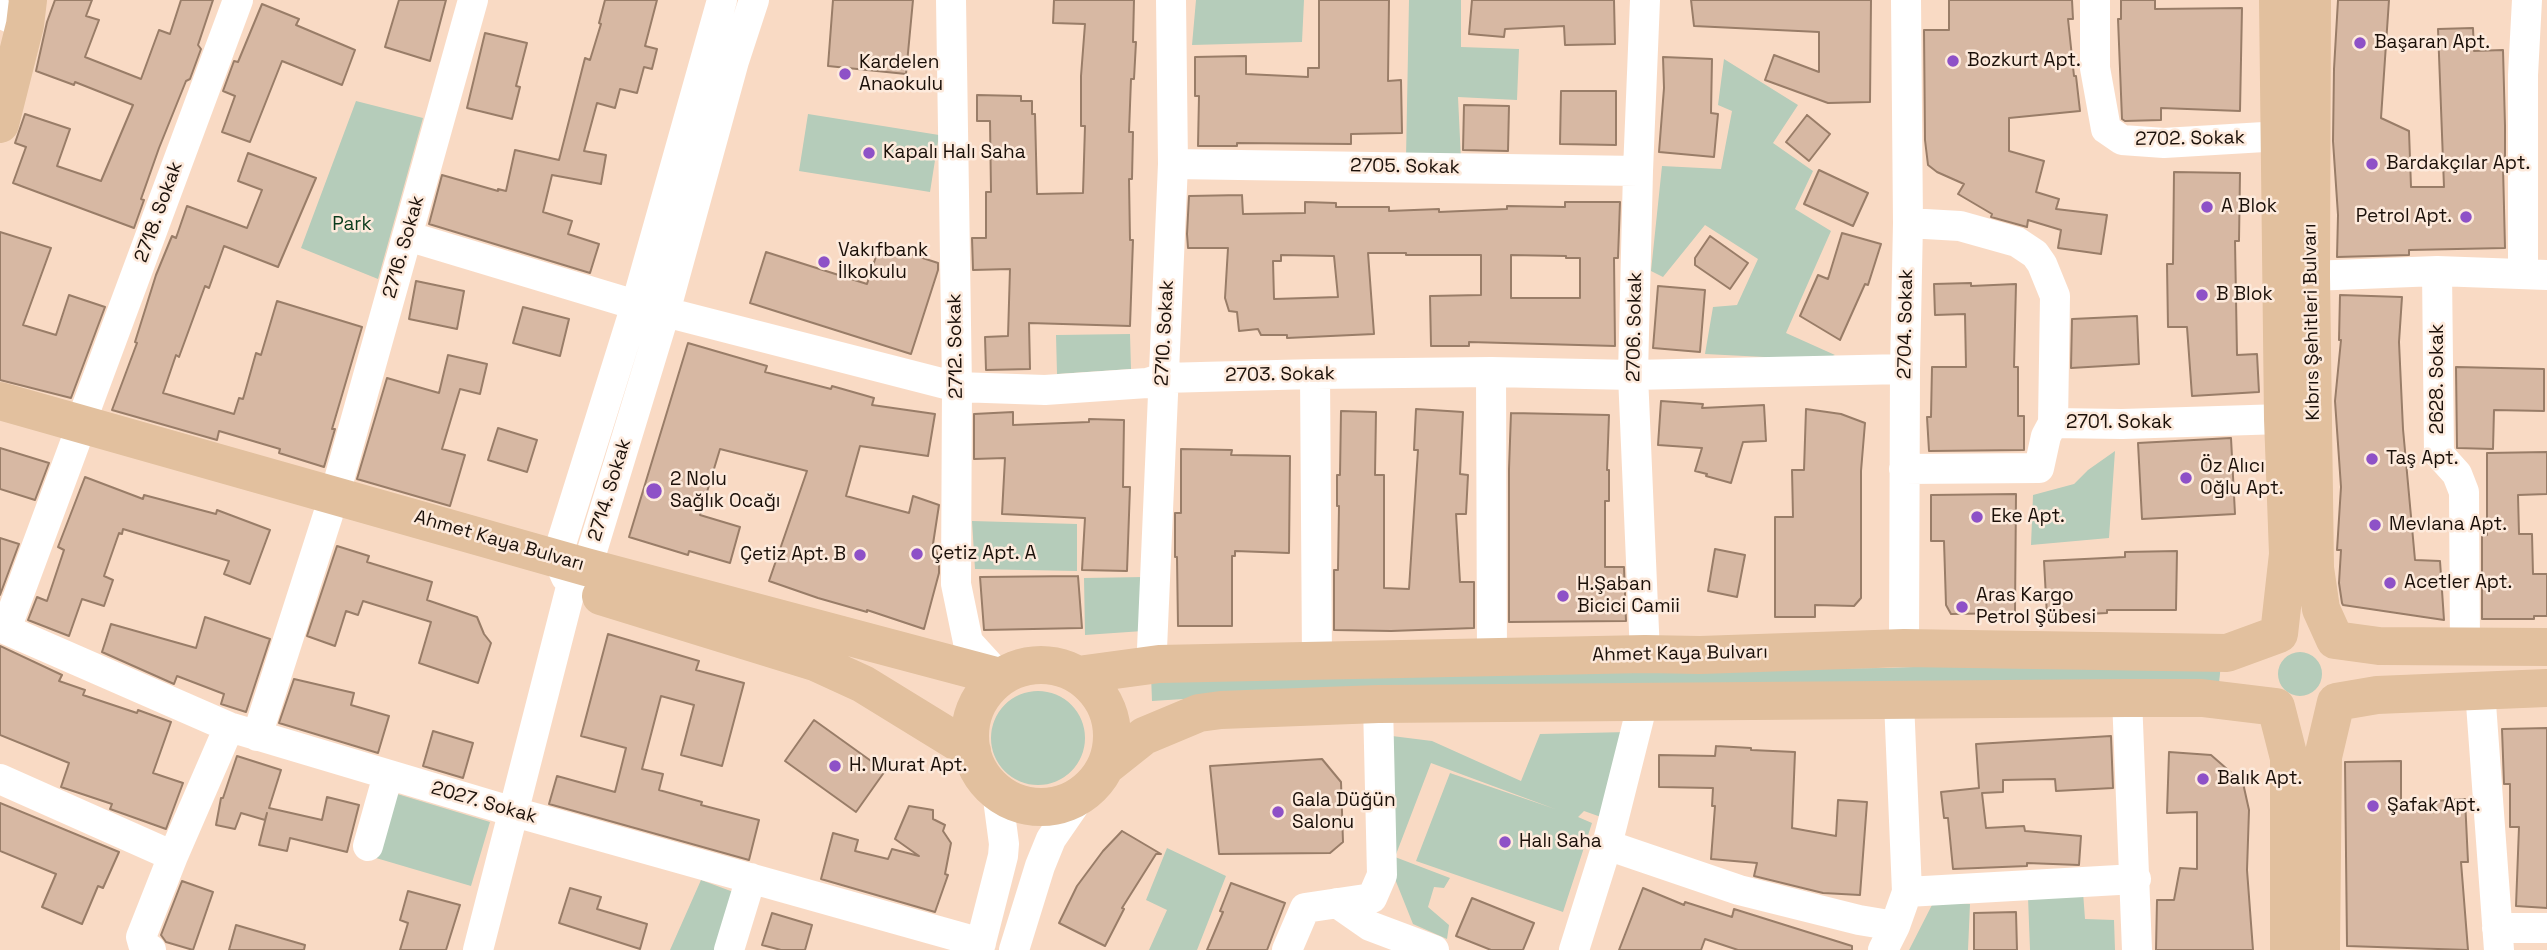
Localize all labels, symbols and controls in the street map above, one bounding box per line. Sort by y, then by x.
place label: Başaran Apt. [2374,32,2490,54]
marker: Başaran Apt. [2352,35,2368,51]
place label: Bozkurt Apt. [1967,50,2081,72]
place label: Kardelen Anaokulu [859,52,943,96]
marker: Bozkurt Apt. [1945,53,1961,69]
marker: Kardelen Anaokulu [837,66,853,82]
street label: 2702. Sokak [2135,127,2245,151]
place label: Kapalı Halı Saha [883,142,1026,164]
marker: Kapalı Halı Saha [861,145,877,161]
place label: Bardakçılar Apt. [2386,153,2530,175]
street label: 2705. Sokak [1350,155,1460,179]
marker: Bardakçılar Apt. [2364,156,2380,172]
street label: 2718. Sokak [130,158,188,266]
street label: 2716. Sokak [378,193,430,301]
place label: A Blok [2221,196,2277,218]
marker: A Blok [2199,199,2215,215]
place label: Petrol Apt. [2356,206,2452,228]
marker: Petrol Apt. [2458,209,2474,225]
park label: Park [332,214,372,236]
street label: Kıbrıs Şehitleri Bulvarı [2299,223,2325,421]
place label: Vakıfbank İlkokulu [838,240,928,284]
marker: Vakıfbank İlkokulu [816,254,832,270]
street label: 2704. Sokak [1894,269,1918,379]
street label: 2706. Sokak [1623,272,1647,382]
street label: 2710. Sokak [1151,280,1179,386]
place label: B Blok [2216,284,2273,306]
marker: B Blok [2194,287,2210,303]
street label: 2712. Sokak [944,293,968,399]
street label: 2628. Sokak [2427,324,2449,434]
street label: 2703. Sokak [1225,363,1335,387]
street label: 2701. Sokak [2066,412,2172,434]
street label: 2714. Sokak [584,436,636,544]
place label: Taş Apt. [2386,448,2459,470]
marker: Taş Apt. [2364,451,2380,467]
place label: Öz Alıcı Oğlu Apt. [2200,456,2283,500]
place label: 2 Nolu Sağlık Ocağı [670,469,781,513]
marker: Öz Alıcı Oğlu Apt. [2178,470,2194,486]
marker: 2 Nolu Sağlık Ocağı [644,481,664,501]
street label: Ahmet Kaya Bulvarı [411,506,587,576]
place label: Eke Apt. [1991,506,2065,528]
marker: Eke Apt. [1969,509,1985,525]
place label: Mevlana Apt. [2389,514,2507,536]
marker: Mevlana Apt. [2367,517,2383,533]
place label: Çetiz Apt. A [931,543,1036,565]
place label: Çetiz Apt. B [740,544,846,566]
marker: Çetiz Apt. A [909,546,925,562]
marker: Çetiz Apt. B [852,547,868,563]
place label: Acetler Apt. [2404,572,2512,594]
place label: H.Şaban Bicici Camii [1577,574,1680,618]
marker: Acetler Apt. [2382,575,2398,591]
place label: Aras Kargo Petrol Şübesi [1976,585,2096,629]
marker: H.Şaban Bicici Camii [1555,588,1571,604]
marker: Aras Kargo Petrol Şübesi [1954,599,1970,615]
street label: Ahmet Kaya Bulvarı [1592,641,1768,667]
place label: H. Murat Apt. [849,755,967,777]
marker: H. Murat Apt. [827,758,843,774]
place label: Balık Apt. [2217,768,2302,790]
marker: Balık Apt. [2195,771,2211,787]
street label: 2027. Sokak [429,777,539,829]
place label: Gala Düğün Salonu [1292,790,1396,834]
place label: Şafak Apt. [2387,795,2481,817]
marker: Şafak Apt. [2365,798,2381,814]
marker: Gala Düğün Salonu [1270,804,1286,820]
place label: Halı Saha [1519,831,1602,853]
marker: Halı Saha [1497,834,1513,850]

